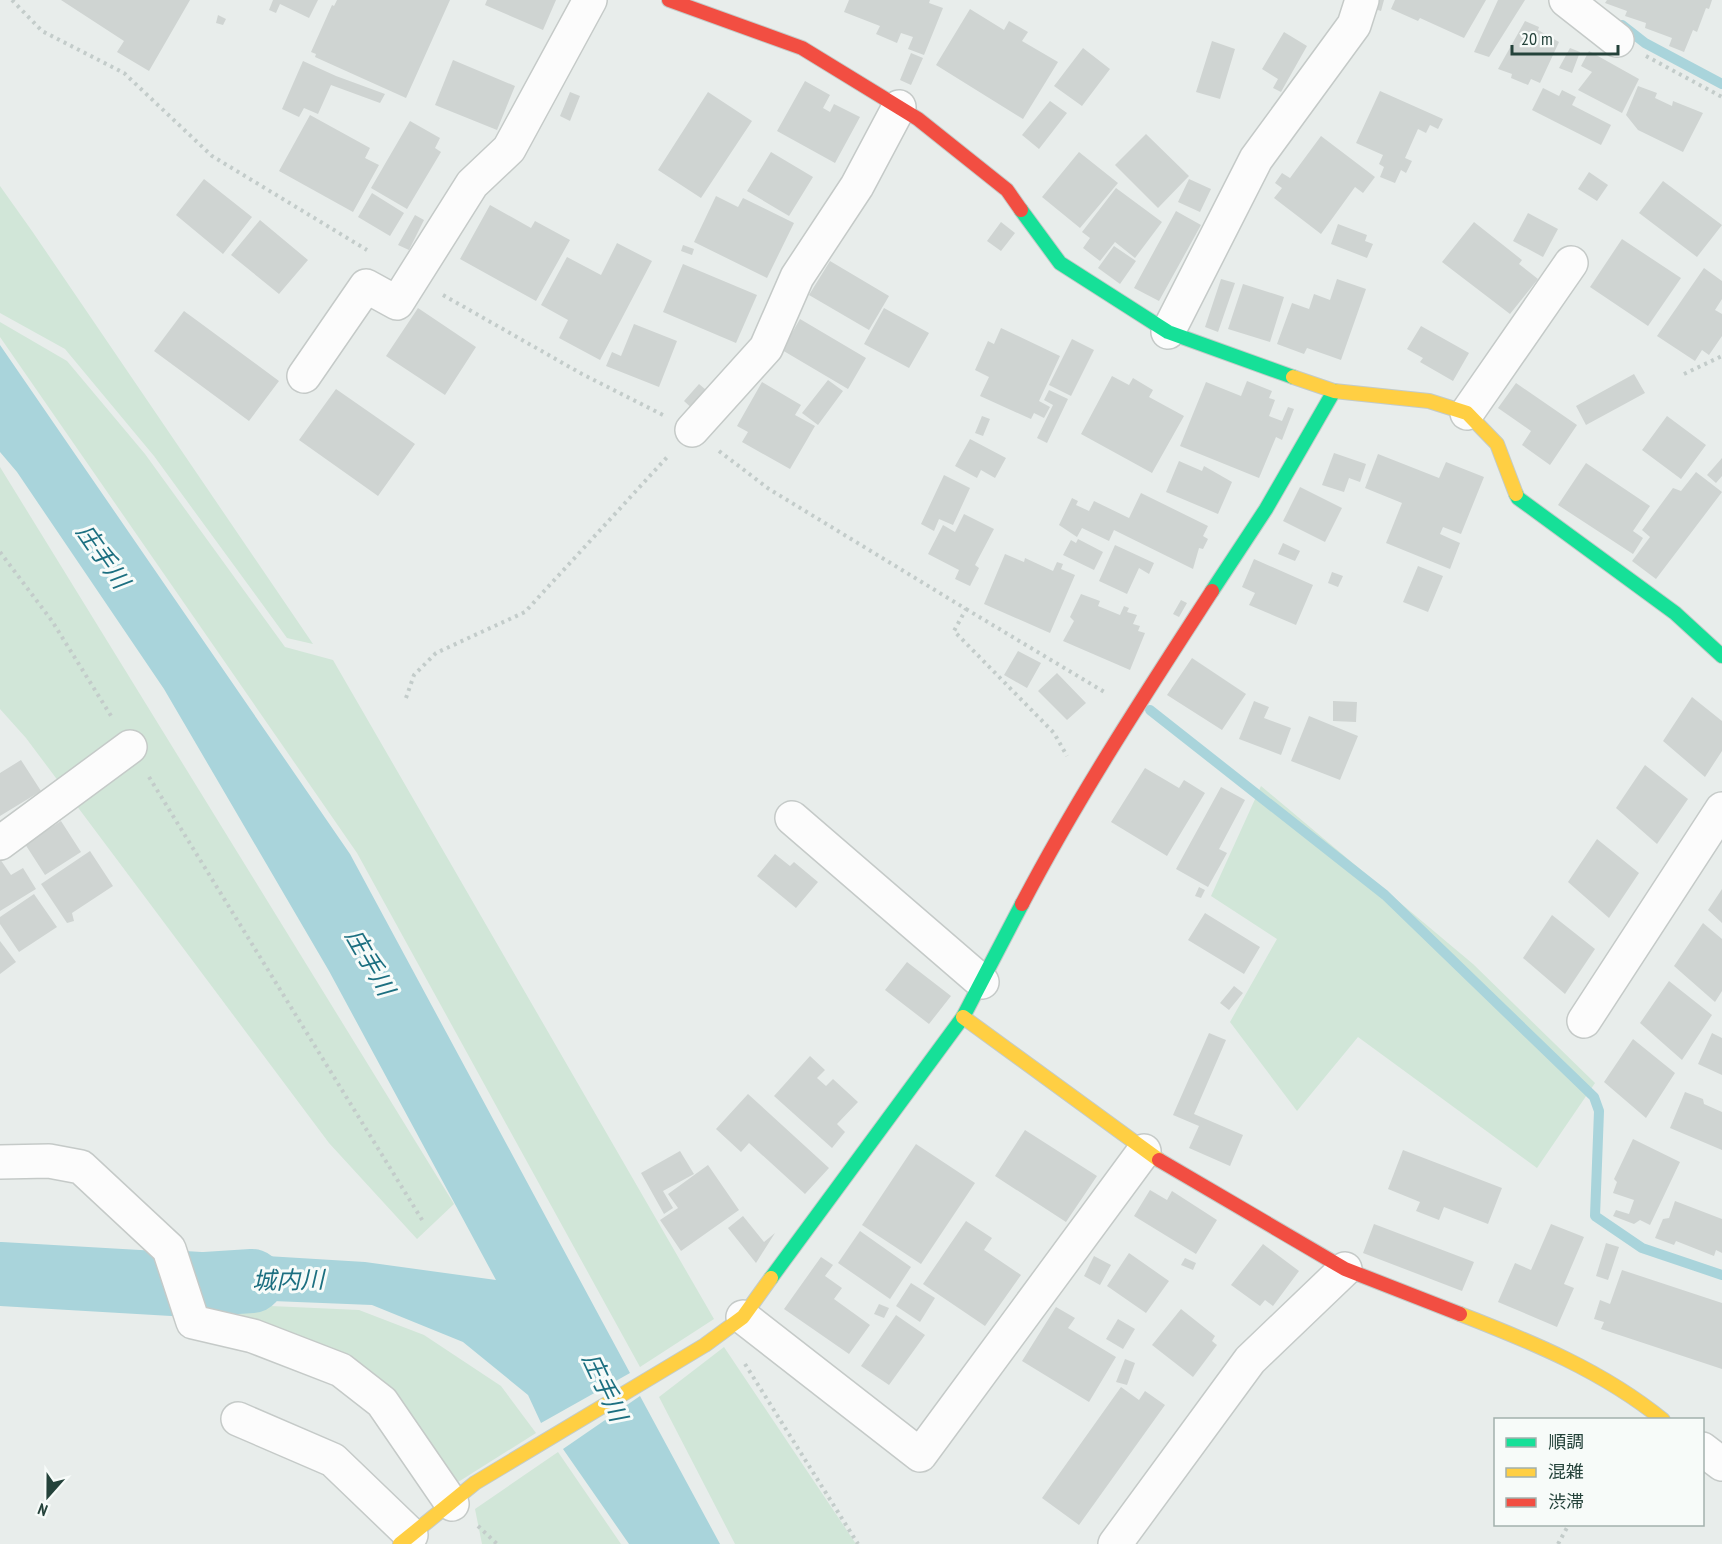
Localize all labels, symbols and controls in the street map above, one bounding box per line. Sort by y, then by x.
scale bar [1512,18,1618,56]
text: 20 m [1521,27,1553,50]
water label: 庄手川 [70,518,138,597]
water label: 庄手川 [339,923,403,1004]
water label: 城内川 [252,1264,327,1296]
water label: 庄手川 [576,1348,636,1429]
legend [1494,1418,1704,1526]
text: 順調 [1548,1430,1584,1453]
text: 混雑 [1548,1460,1584,1483]
north arrow [18,1466,78,1526]
text: 渋滞 [1548,1490,1584,1513]
text: N [35,1499,50,1521]

